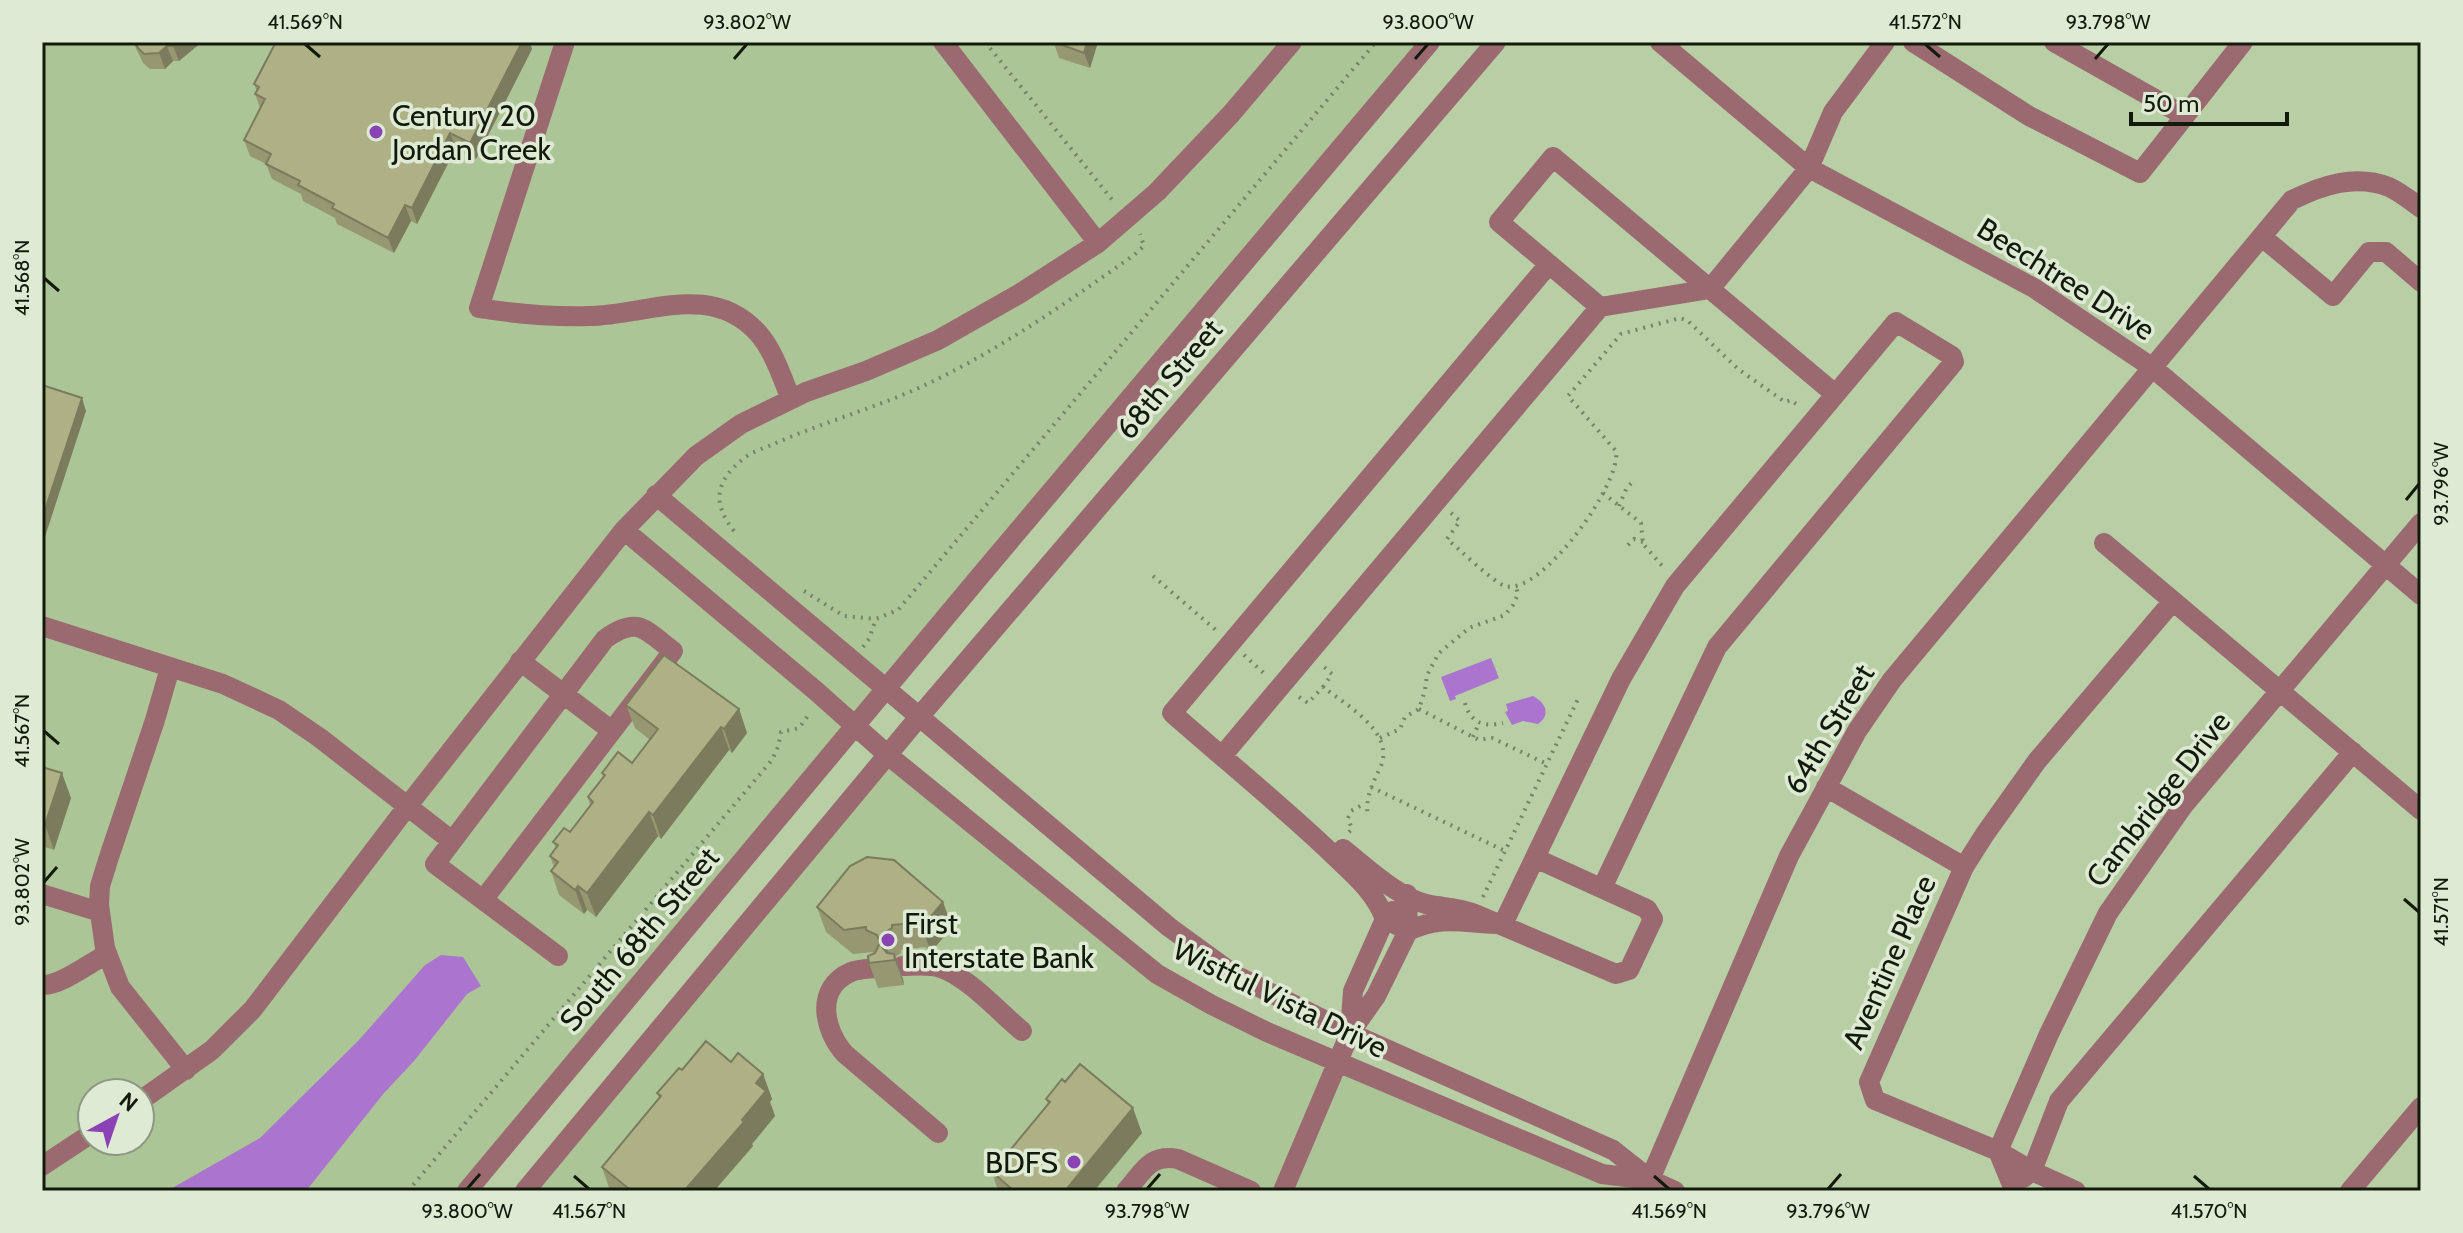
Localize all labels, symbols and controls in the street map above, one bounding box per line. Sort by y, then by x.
text: 41.569°N [267,10,343,34]
text: 93.802°W [703,10,791,34]
text: 93.800°W [1382,10,1474,34]
text: 41.572°N [1888,10,1962,34]
text: 93.798°W [2066,10,2150,34]
scale bar [2131,76,2287,126]
text: 50 m [2143,89,2199,118]
place label: Century 20 Jordan Creek [391,97,551,168]
marker: Century 20 Jordan Creek [367,123,385,141]
street label: Beechtree Drive [1970,210,2162,348]
text: 41.568°N [10,240,34,316]
street label: 68th Street [1108,311,1230,447]
text: 93.796°W [2429,442,2453,526]
street label: 64th Street [1776,657,1882,801]
text: 41.567°N [10,694,34,768]
street label: Cambridge Drive [2078,704,2238,894]
text: 93.802°W [10,838,34,926]
street label: South 68th Street [551,840,727,1038]
street label: Aventine Place [1834,869,1944,1055]
text: 41.571°N [2429,877,2453,947]
place label: First Interstate Bank [904,905,1095,976]
street label: Wistful Vista Drive [1167,930,1393,1066]
marker: First Interstate Bank [879,931,897,949]
north arrow [76,1077,156,1157]
text: N [114,1087,143,1117]
place label: BDFS [985,1144,1058,1181]
marker: BDFS [1065,1153,1083,1171]
text: 93.800°W [421,1199,513,1223]
text: 41.567°N [552,1199,626,1223]
text: 93.798°W [1105,1199,1189,1223]
text: 41.569°N [1631,1199,1707,1223]
text: 93.796°W [1786,1199,1870,1223]
text: 41.570°N [2171,1199,2247,1223]

